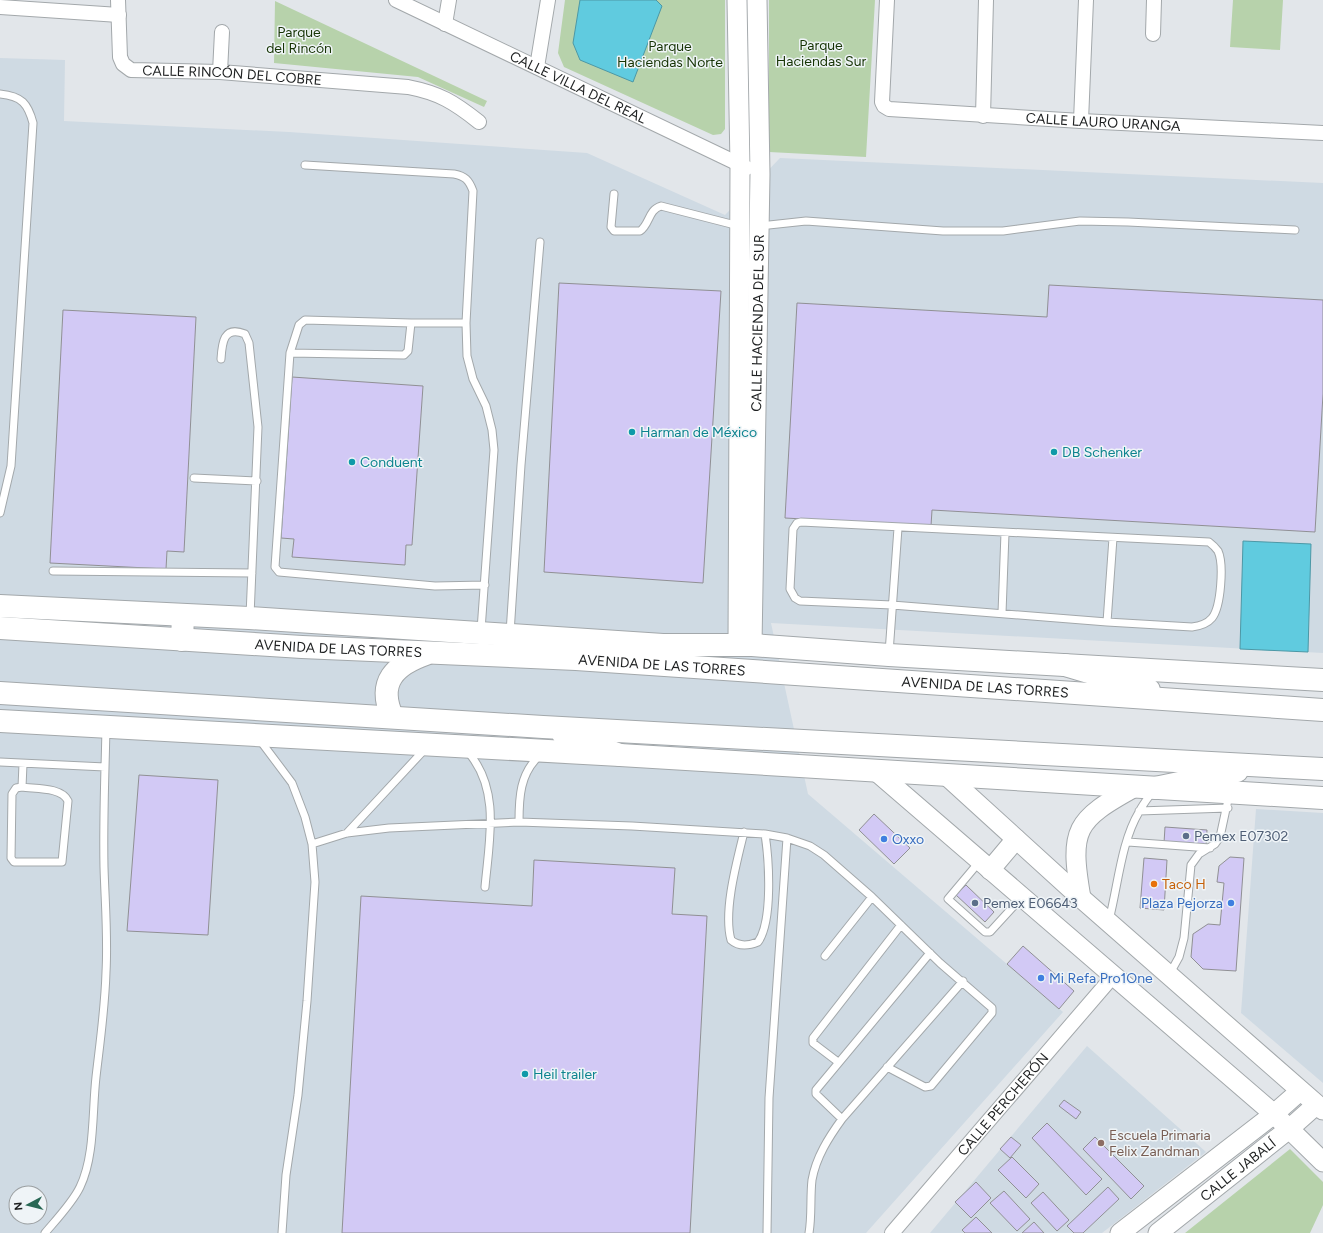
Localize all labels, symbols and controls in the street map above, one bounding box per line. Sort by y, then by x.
park label: Parque del Rincón [266,24,332,57]
park label: Parque Haciendas Sur [776,37,866,70]
park label: Parque Haciendas Norte [617,38,723,71]
street label: CALLE VILLA DEL REAL [507,48,650,128]
street label: CALLE RINCÓN DEL COBRE [142,62,323,89]
street label: CALLE LAURO URANGA [1025,110,1181,135]
street label: CALLE HACIENDA DEL SUR [748,234,768,412]
place label: Harman de México [640,424,757,441]
marker: Harman de México [627,427,637,437]
place label: DB Schenker [1062,444,1142,461]
marker: DB Schenker [1049,447,1059,457]
place label: Conduent [360,454,423,471]
marker: Conduent [347,457,357,467]
street label: AVENIDA DE LAS TORRES [254,636,422,661]
street label: AVENIDA DE LAS TORRES [578,651,746,680]
street label: AVENIDA DE LAS TORRES [901,673,1069,702]
place label: Pemex E07302 [1194,828,1288,845]
place label: Oxxo [892,831,924,848]
marker: Pemex E07302 [1181,831,1191,841]
marker: Oxxo [879,834,889,844]
place label: Taco H [1162,876,1206,893]
marker: Taco H [1149,879,1159,889]
place label: Pemex E06643 [983,895,1078,912]
place label: Plaza Pejorza [1141,895,1223,912]
marker: Pemex E06643 [970,898,980,908]
marker: Plaza Pejorza [1226,898,1236,908]
place label: Mi Refa Pro1One [1049,970,1153,987]
marker: Mi Refa Pro1One [1036,973,1046,983]
street label: CALLE PERCHERÓN [954,1049,1052,1159]
place label: Heil trailer [533,1066,597,1083]
marker: Heil trailer [520,1069,530,1079]
place label: Escuela Primaria Felix Zandman [1109,1127,1211,1160]
street label: CALLE JABALÍ [1197,1134,1280,1205]
marker: Escuela Primaria Felix Zandman [1096,1138,1106,1148]
north arrow [8,1185,48,1225]
text: N [12,1201,26,1211]

